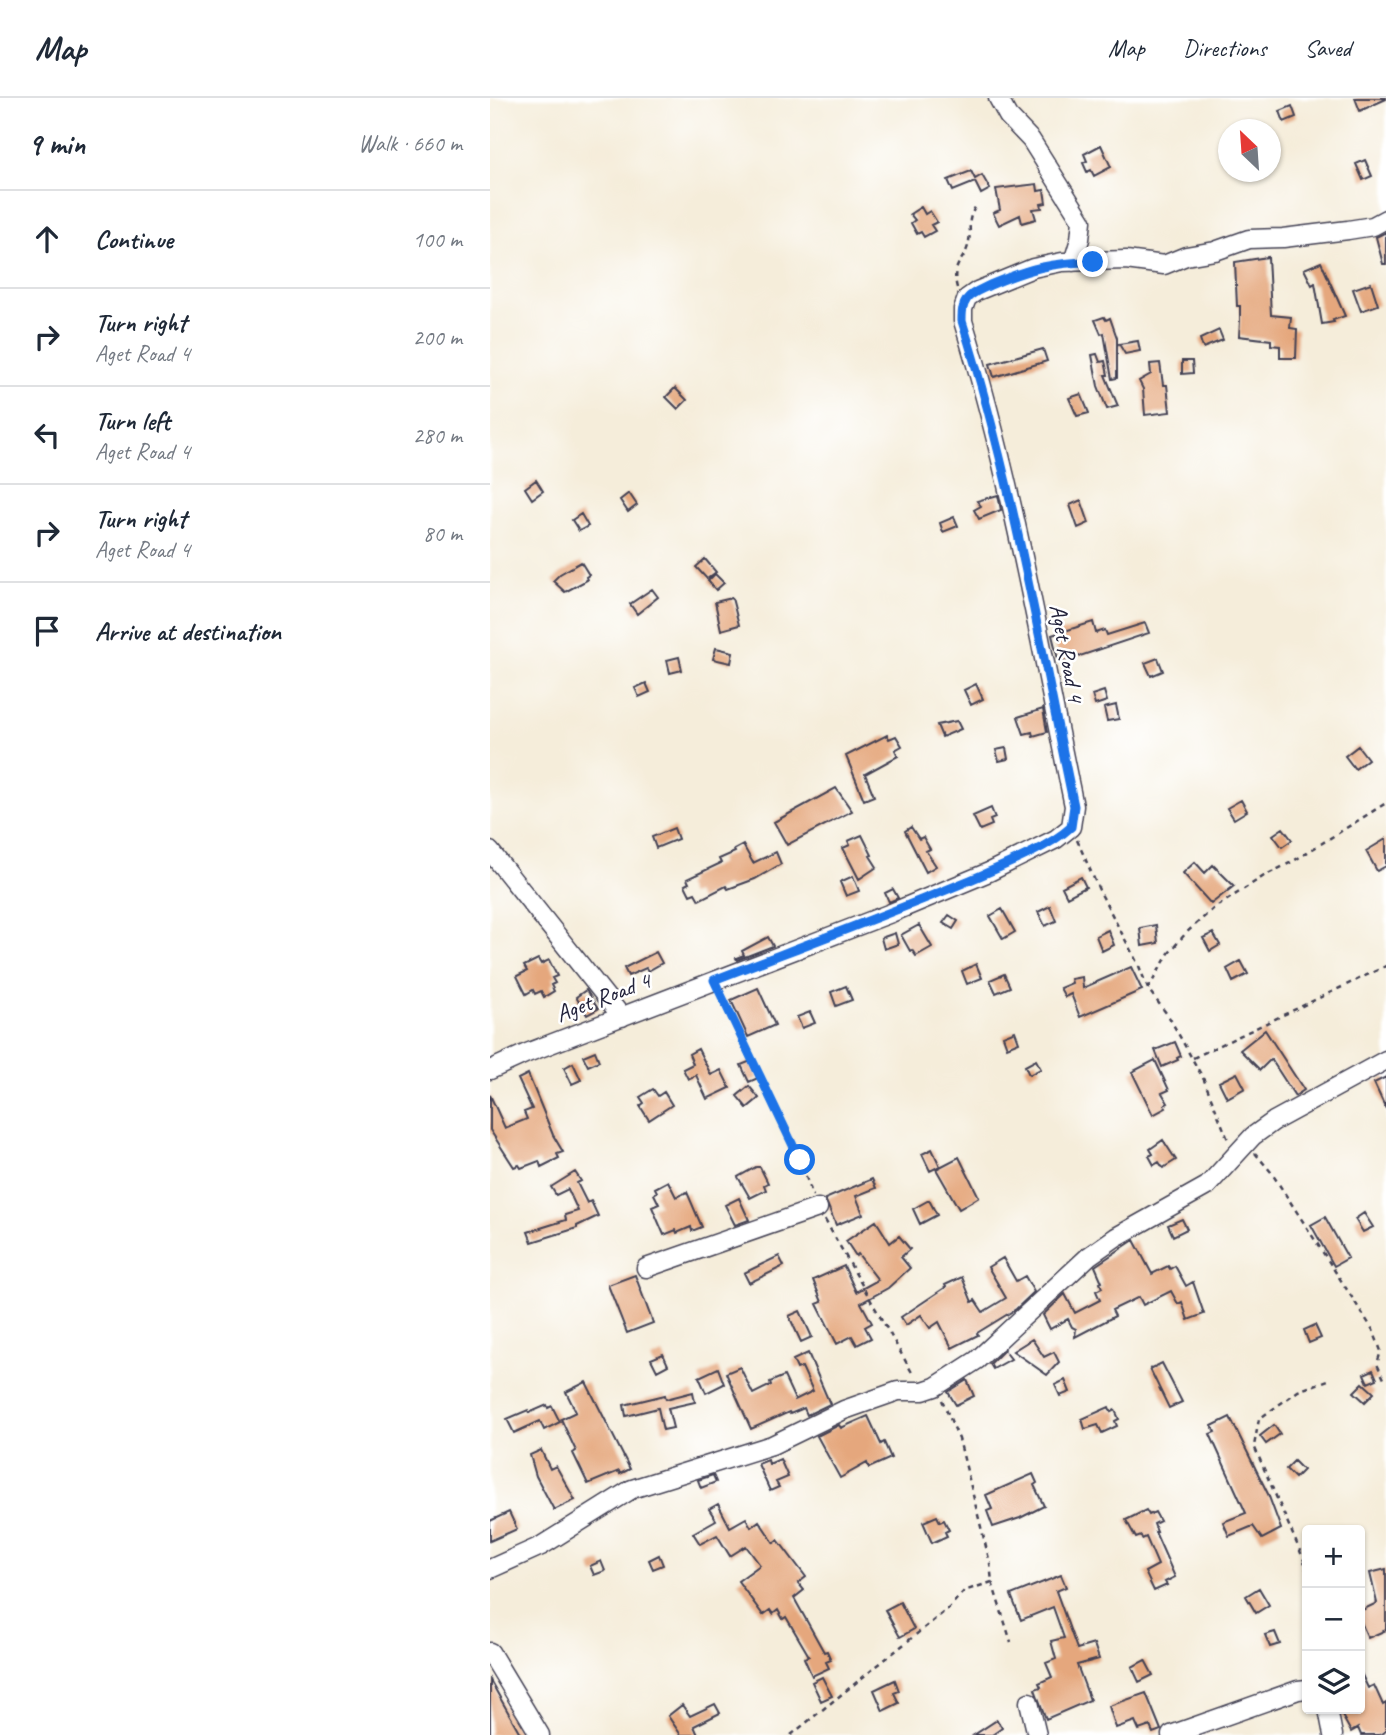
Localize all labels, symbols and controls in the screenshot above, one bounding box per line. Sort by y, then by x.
text: Map [35,27,86,69]
text: Map [1108,33,1145,63]
text: Directions [1183,33,1266,63]
text: Saved [1304,33,1351,63]
north arrow [1218,119,1281,182]
text: 9 min [28,125,85,163]
text: Walk · 660 m [358,129,462,158]
icon: ahead [28,220,66,258]
text: Continue [95,223,173,256]
text: 100 m [413,225,462,254]
route end [1077,246,1108,277]
text: Turn right [95,306,186,339]
icon: right [28,318,66,356]
text: 200 m [413,323,462,352]
text: Aget Road 4 [95,339,190,368]
text: Turn left [95,404,170,437]
icon: left [28,416,66,454]
text: 280 m [413,421,462,450]
text: Aget Road 4 [95,437,190,466]
text: Turn right [95,502,186,535]
icon: right [28,514,66,552]
text: 80 m [423,519,462,548]
text: Aget Road 4 [95,535,190,564]
street label: Aget Road 4 [1043,601,1092,707]
icon: arrive [28,612,66,650]
text: Arrive at destination [95,615,281,648]
street label: Aget Road 4 [551,964,657,1029]
route start [784,1144,815,1175]
map controls [1302,1525,1365,1714]
button: + [1302,1525,1365,1588]
button: − [1302,1588,1365,1651]
button: layers [1302,1651,1365,1714]

